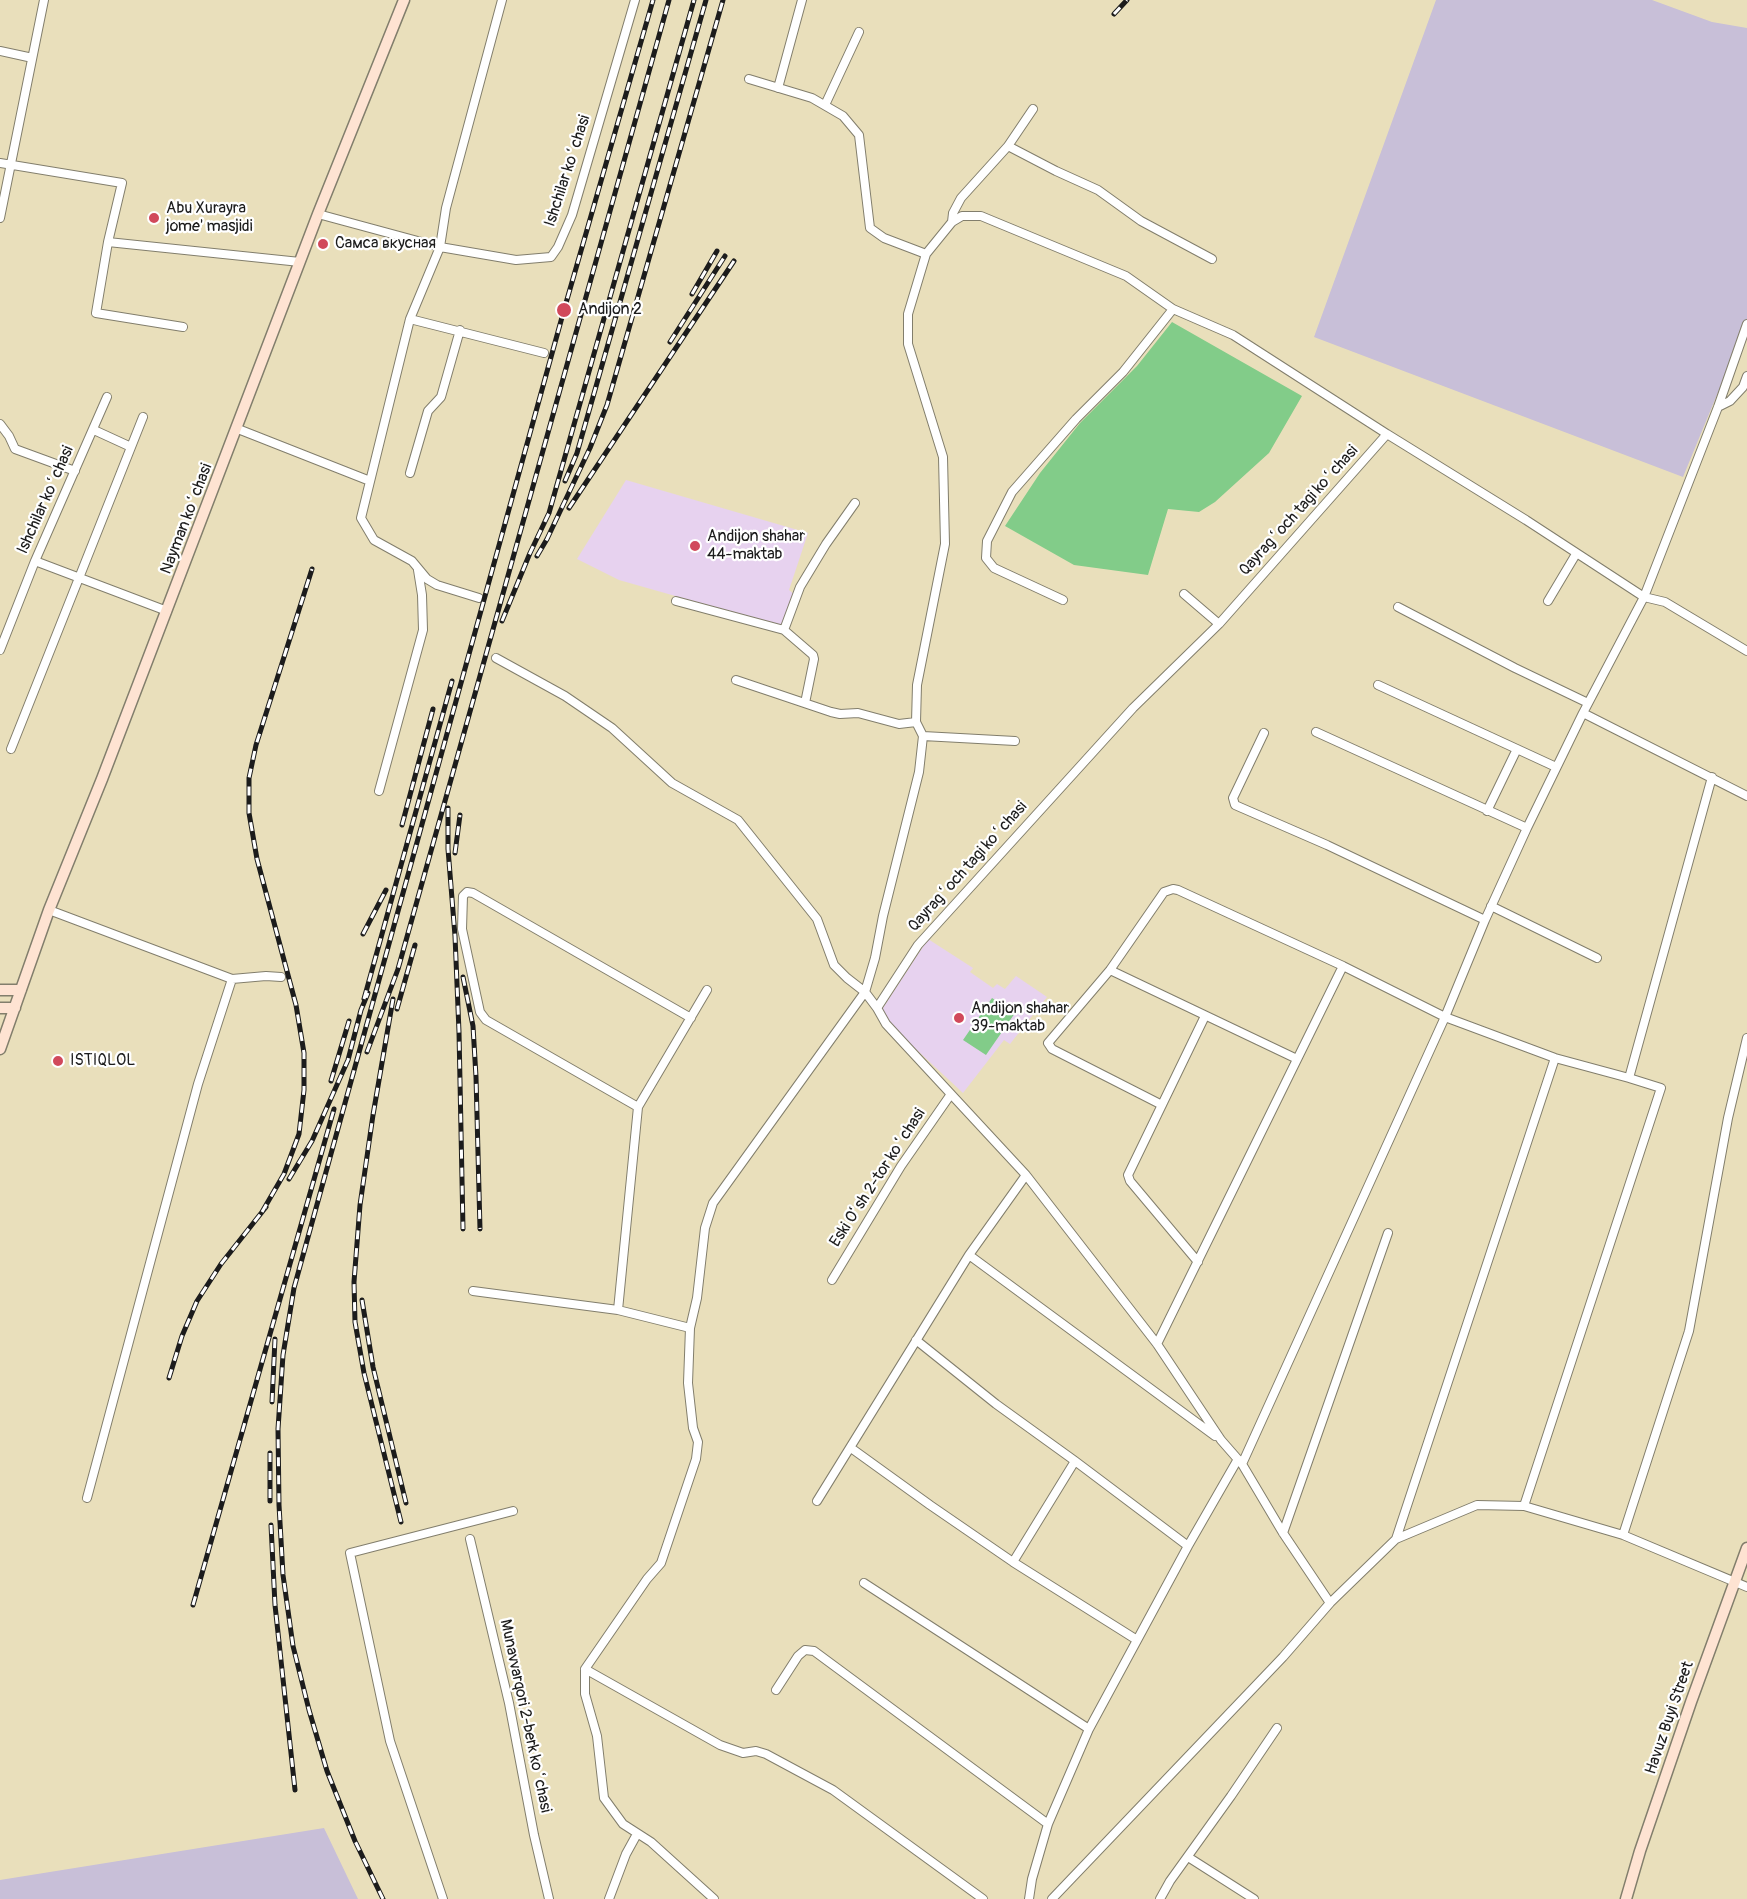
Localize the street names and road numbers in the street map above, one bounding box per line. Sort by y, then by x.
street label: Ishchilar koʻchasi [541,113,595,229]
street label: Qayragʻoch tagi koʻchasi [1235,442,1363,580]
street label: Ishchilar koʻchasi [14,443,78,557]
street label: Nayman koʻchasi [157,461,217,577]
street label: Qayragʻoch tagi koʻchasi [904,798,1032,936]
street label: Eski Oʻsh 2-tor koʻchasi [826,1105,930,1251]
street label: Munavvarqori 2-berk koʻchasi [495,1618,555,1814]
street label: Havuz Buyi Street [1642,1659,1698,1777]

